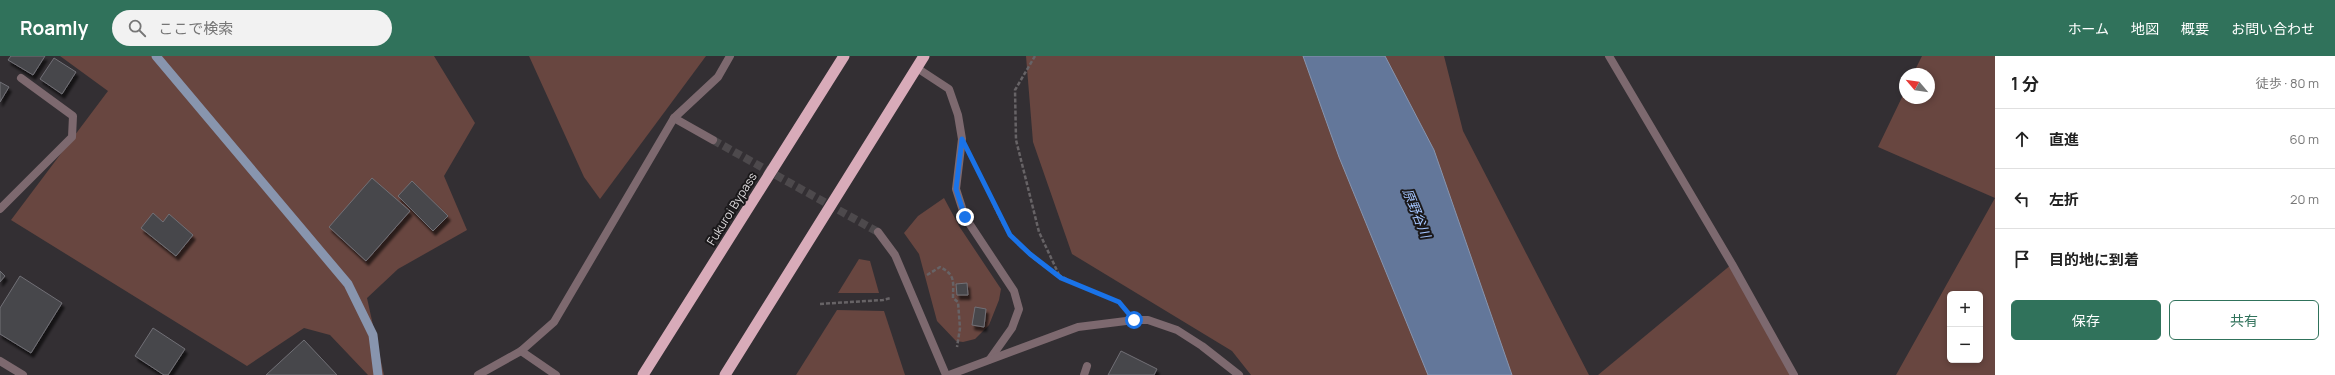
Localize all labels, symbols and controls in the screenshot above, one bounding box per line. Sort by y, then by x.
search box [112,10,392,46]
text: Roamly [20,15,88,41]
icon: search [126,17,148,39]
text: ここで検索 [158,18,233,39]
text: ホーム [2067,19,2109,38]
text: 地図 [2131,19,2159,38]
text: 概要 [2181,19,2209,38]
text: お問い合わせ [2231,19,2315,38]
north arrow [1899,68,1935,104]
text: 1 分 [2011,72,2039,95]
text: 徒歩 · 80 m [2256,74,2319,92]
icon: ahead [2011,128,2033,150]
text: 直進 [2049,129,2079,150]
text: 60 m [2289,130,2319,148]
street label: Fukuroi Bypass [702,169,761,248]
water label: 原野谷川 [1399,186,1436,242]
icon: left [2011,188,2033,210]
text: 左折 [2049,189,2079,210]
text: 20 m [2290,190,2319,208]
route end [956,208,974,226]
icon: arrive [2011,248,2033,270]
text: 目的地に到着 [2049,249,2139,270]
map controls [1947,291,1983,363]
button: + [1947,291,1983,327]
button: 保存 [2011,300,2161,340]
button: 共有 [2169,300,2319,340]
route start [1125,311,1143,329]
button: − [1947,327,1983,363]

